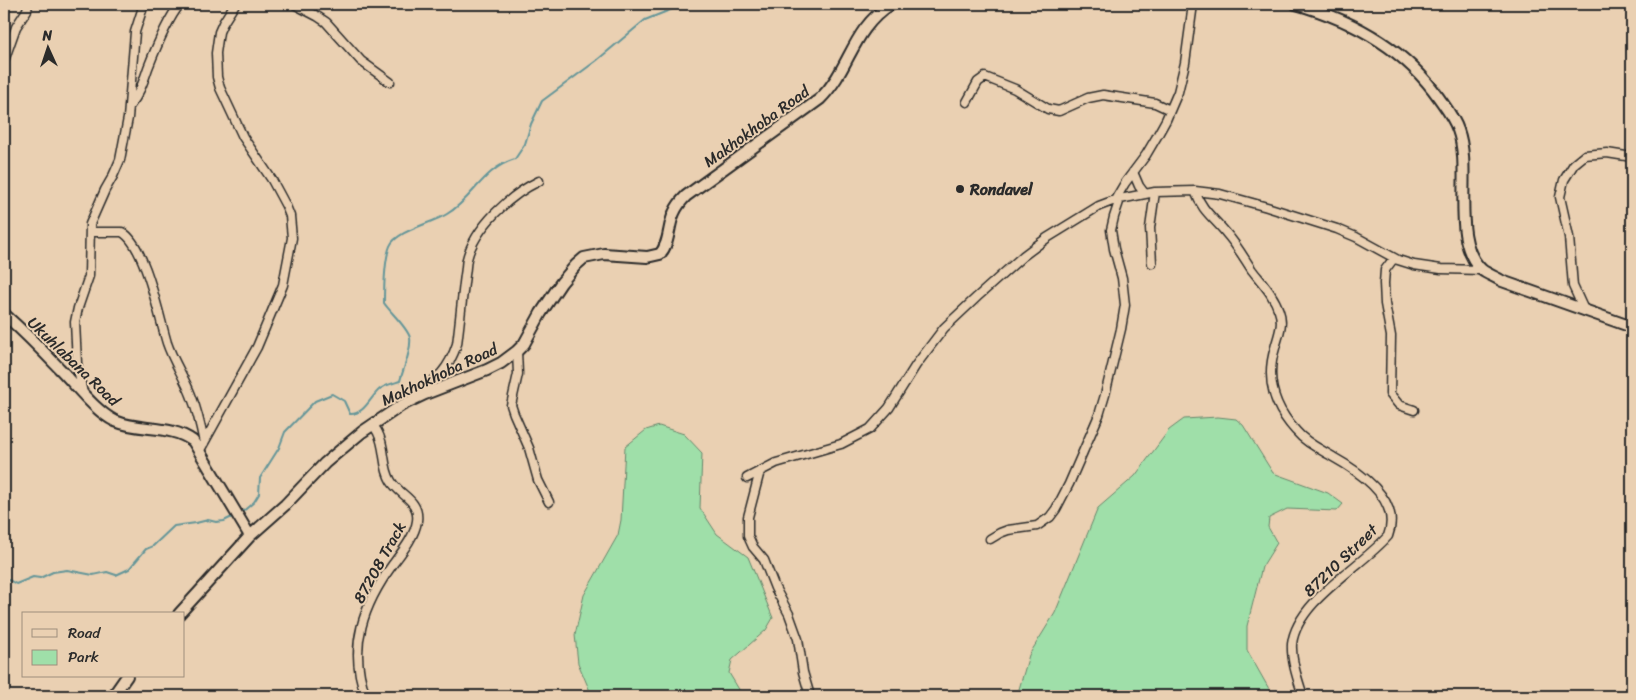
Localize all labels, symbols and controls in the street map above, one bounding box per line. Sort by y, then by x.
north arrow [22,22,72,72]
text: N [41,23,53,48]
street label: Makhokhoba Road [697,77,817,175]
place label: Rondavel [969,175,1034,204]
marker: Rondavel [954,183,966,195]
street label: Ukuhlabana Road [20,309,128,415]
street label: Makhokhoba Road [376,334,504,414]
street label: 87208 Track [345,516,414,609]
street label: 87210 Street [1296,516,1385,604]
legend [22,612,185,678]
text: Road [68,620,101,646]
text: Park [68,644,99,670]

